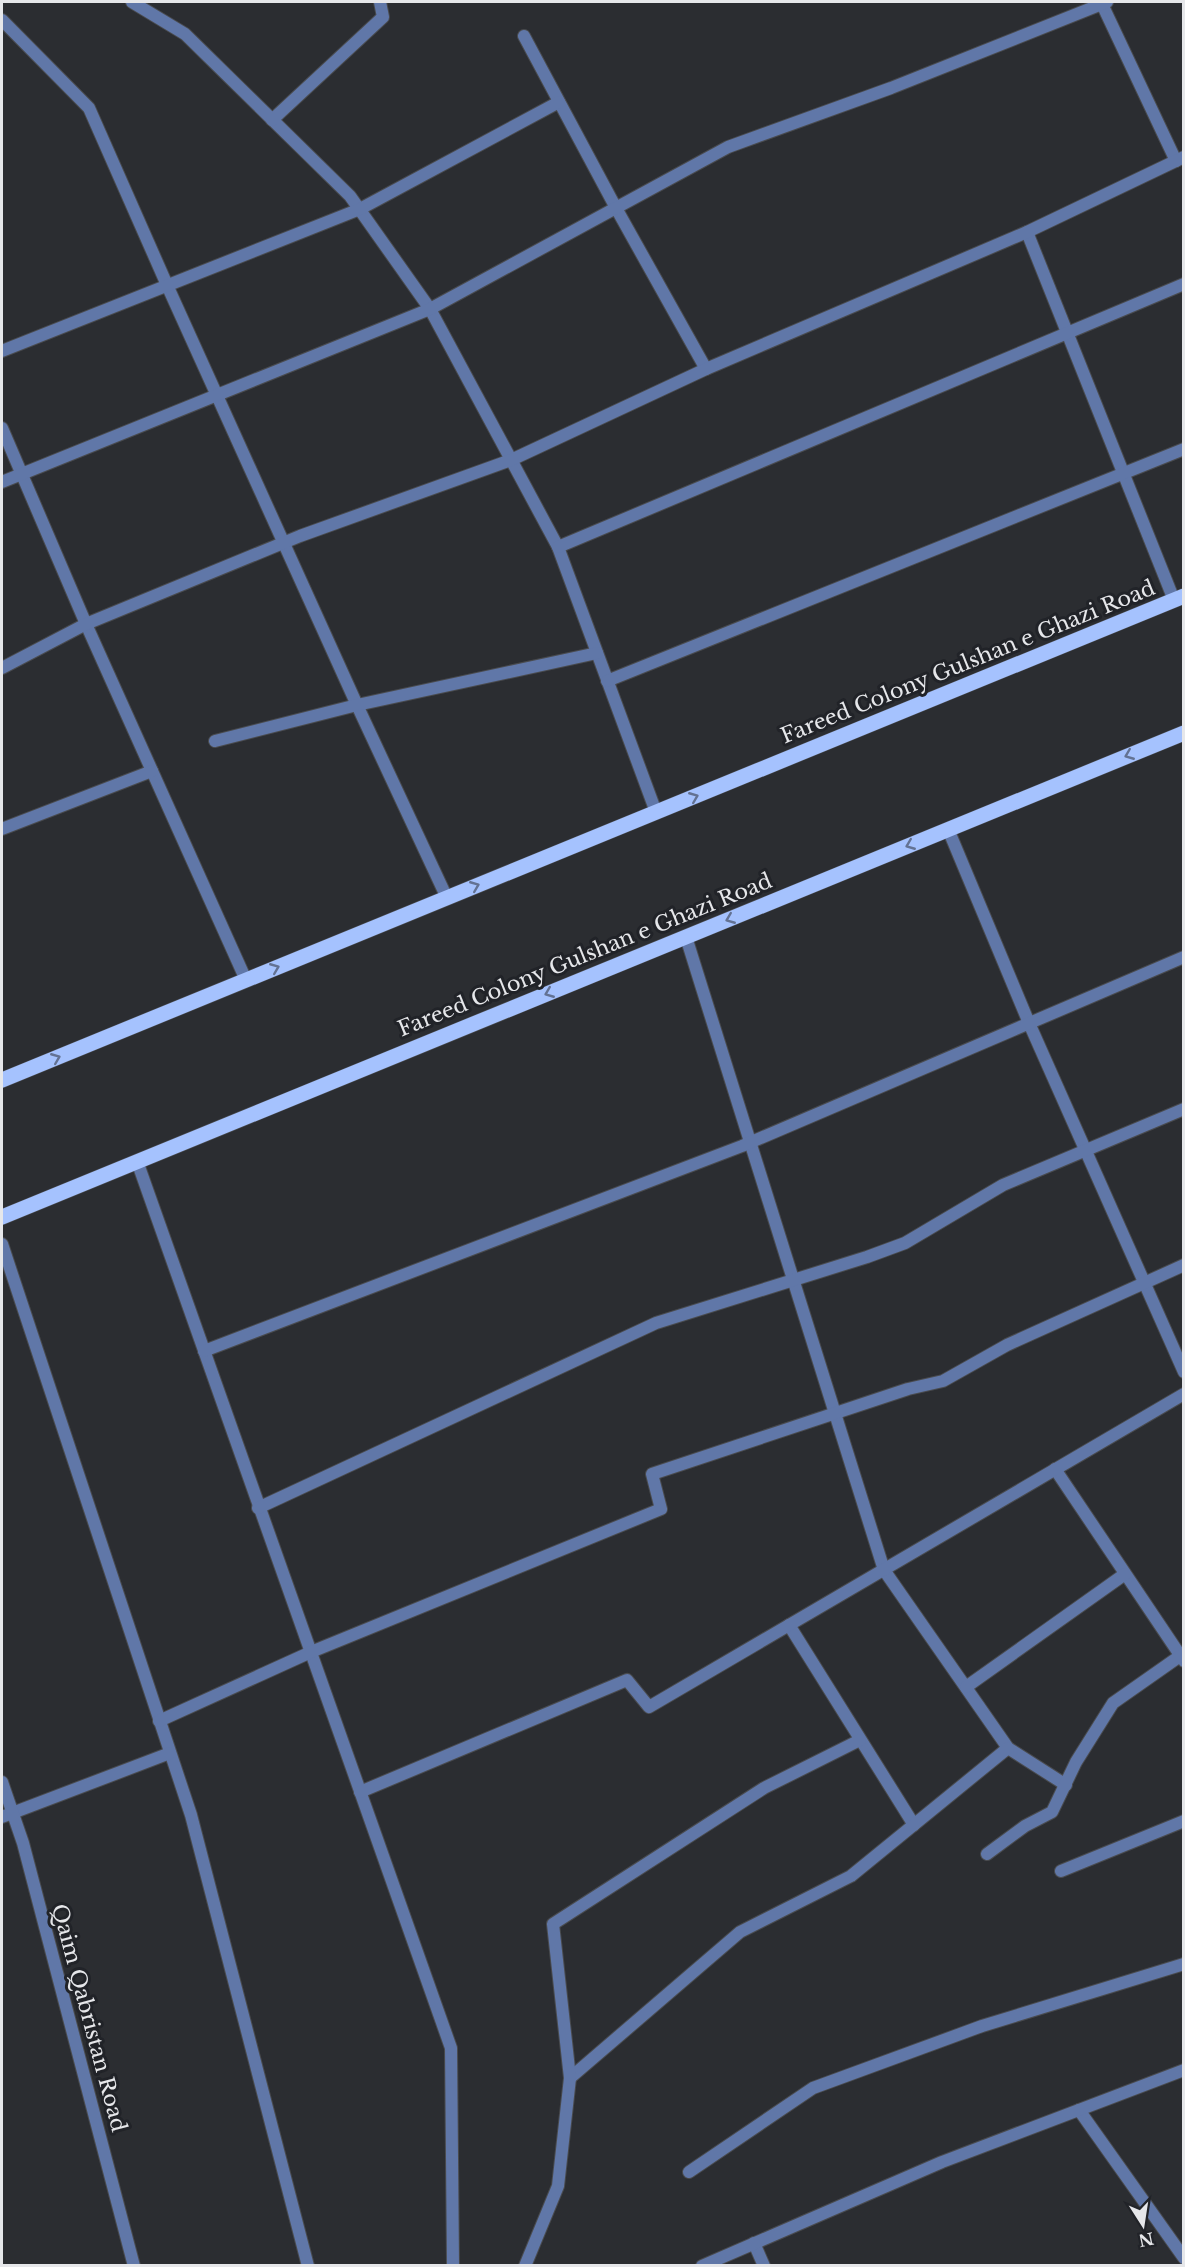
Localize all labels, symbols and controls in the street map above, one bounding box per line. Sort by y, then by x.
street label: Fareed Colony Gulshan e Ghazi Road [777,575,1159,749]
one-way arrow [1125,748,1136,760]
one-way arrow [688,792,699,804]
one-way arrow [905,838,916,850]
street label: Fareed Colony Gulshan e Ghazi Road [394,868,776,1042]
one-way arrow [469,881,480,893]
one-way arrow [725,912,736,924]
one-way arrow [269,963,280,975]
one-way arrow [544,986,555,998]
one-way arrow [49,1053,60,1065]
street label: Qaim Qabristan Road [46,1901,132,2135]
north arrow [1113,2195,1173,2255]
text: N [1137,2228,1156,2251]

